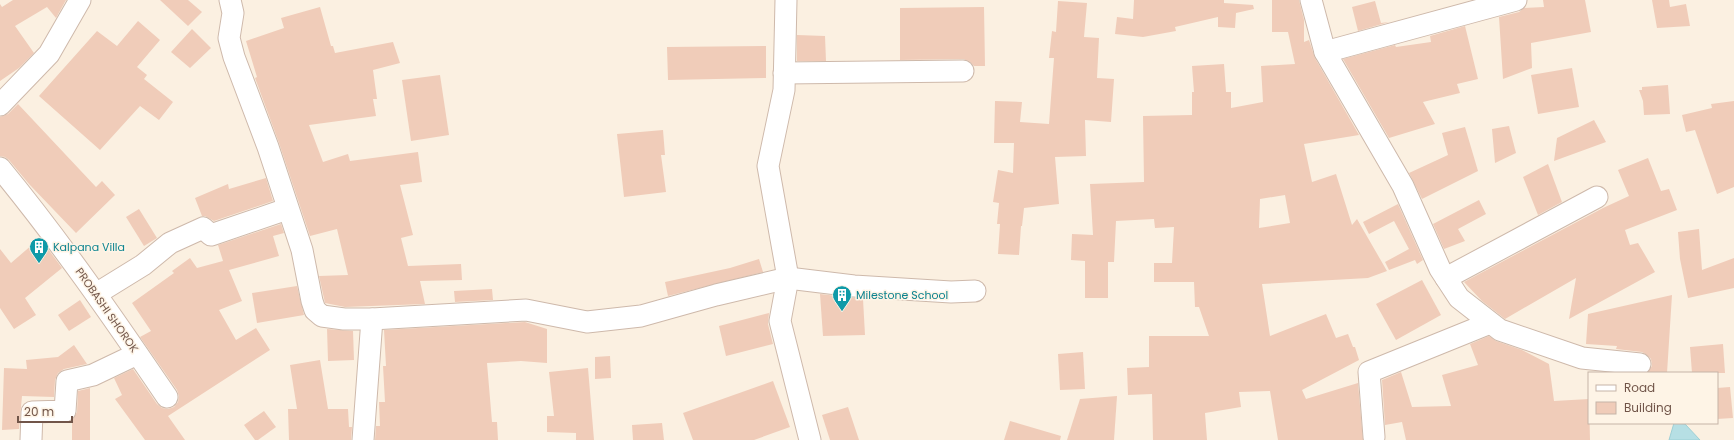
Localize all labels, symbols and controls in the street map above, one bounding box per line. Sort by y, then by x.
building icon: Kalpana Villa [28,236,50,264]
place label: Kalpana Villa [53,239,125,255]
street label: PROBASHI SHOROK [72,264,143,356]
building icon: Milestone School [831,284,853,312]
place label: Milestone School [856,287,948,303]
legend [1588,372,1718,424]
text: Road [1624,379,1655,396]
scale bar [18,398,72,424]
text: Building [1624,399,1672,416]
text: 20 m [24,403,54,420]

